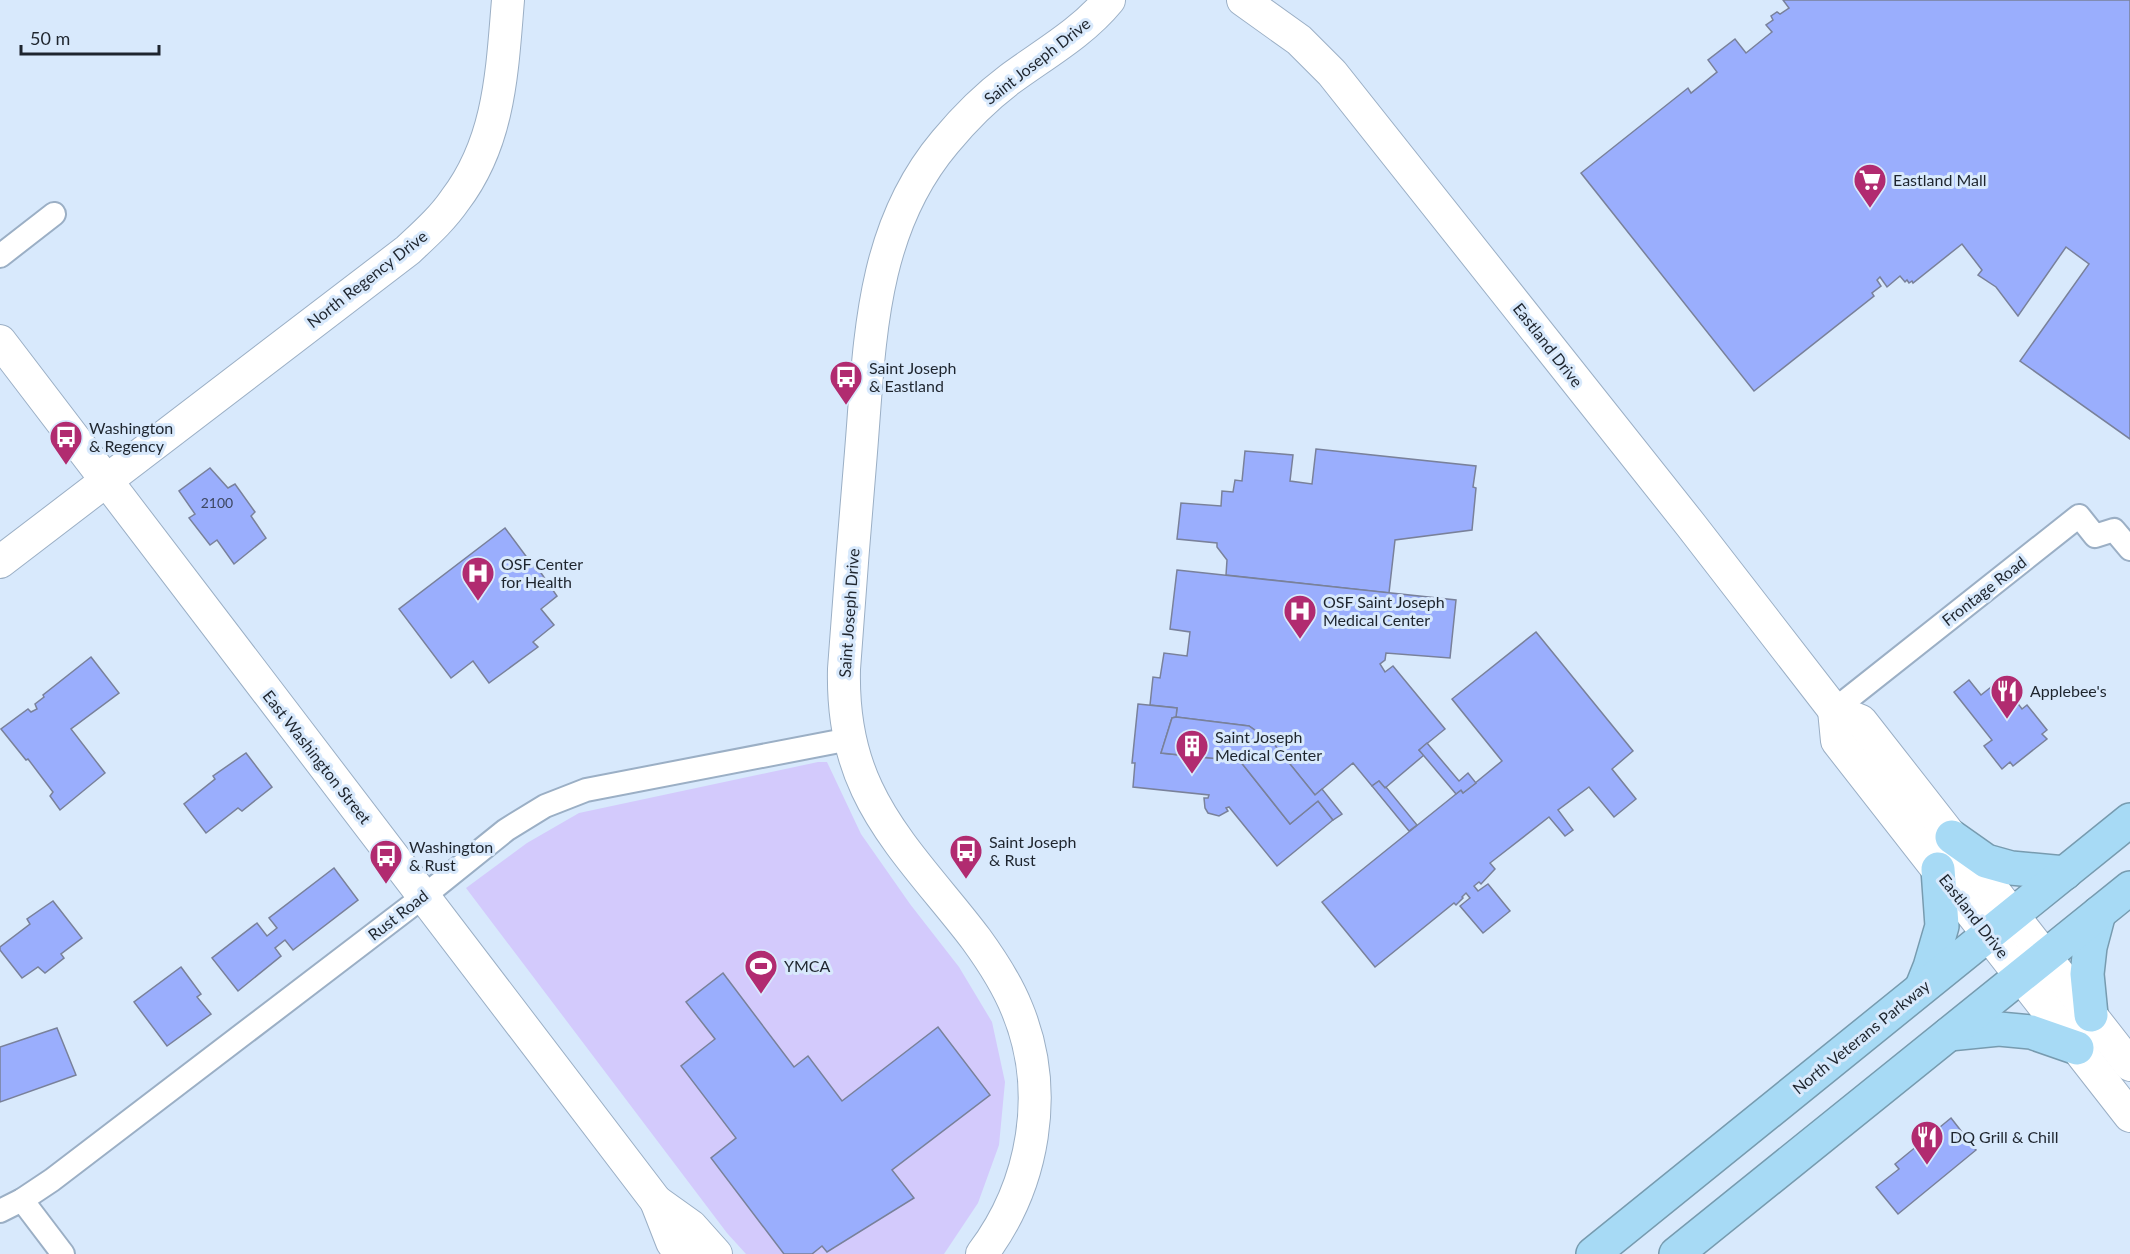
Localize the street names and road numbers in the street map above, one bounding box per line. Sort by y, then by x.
street label: Saint Joseph Drive [980,13,1094,108]
street label: North Regency Drive [303,226,430,331]
street label: Eastland Drive [1510,299,1587,391]
street label: Saint Joseph Drive [835,548,862,678]
street label: Frontage Road [1938,552,2030,629]
street label: East Washington Street [259,686,376,827]
street label: Eastland Drive [1936,870,2013,962]
street label: Rust Road [364,885,431,944]
street label: North Veterans Parkway [1788,975,1934,1098]

